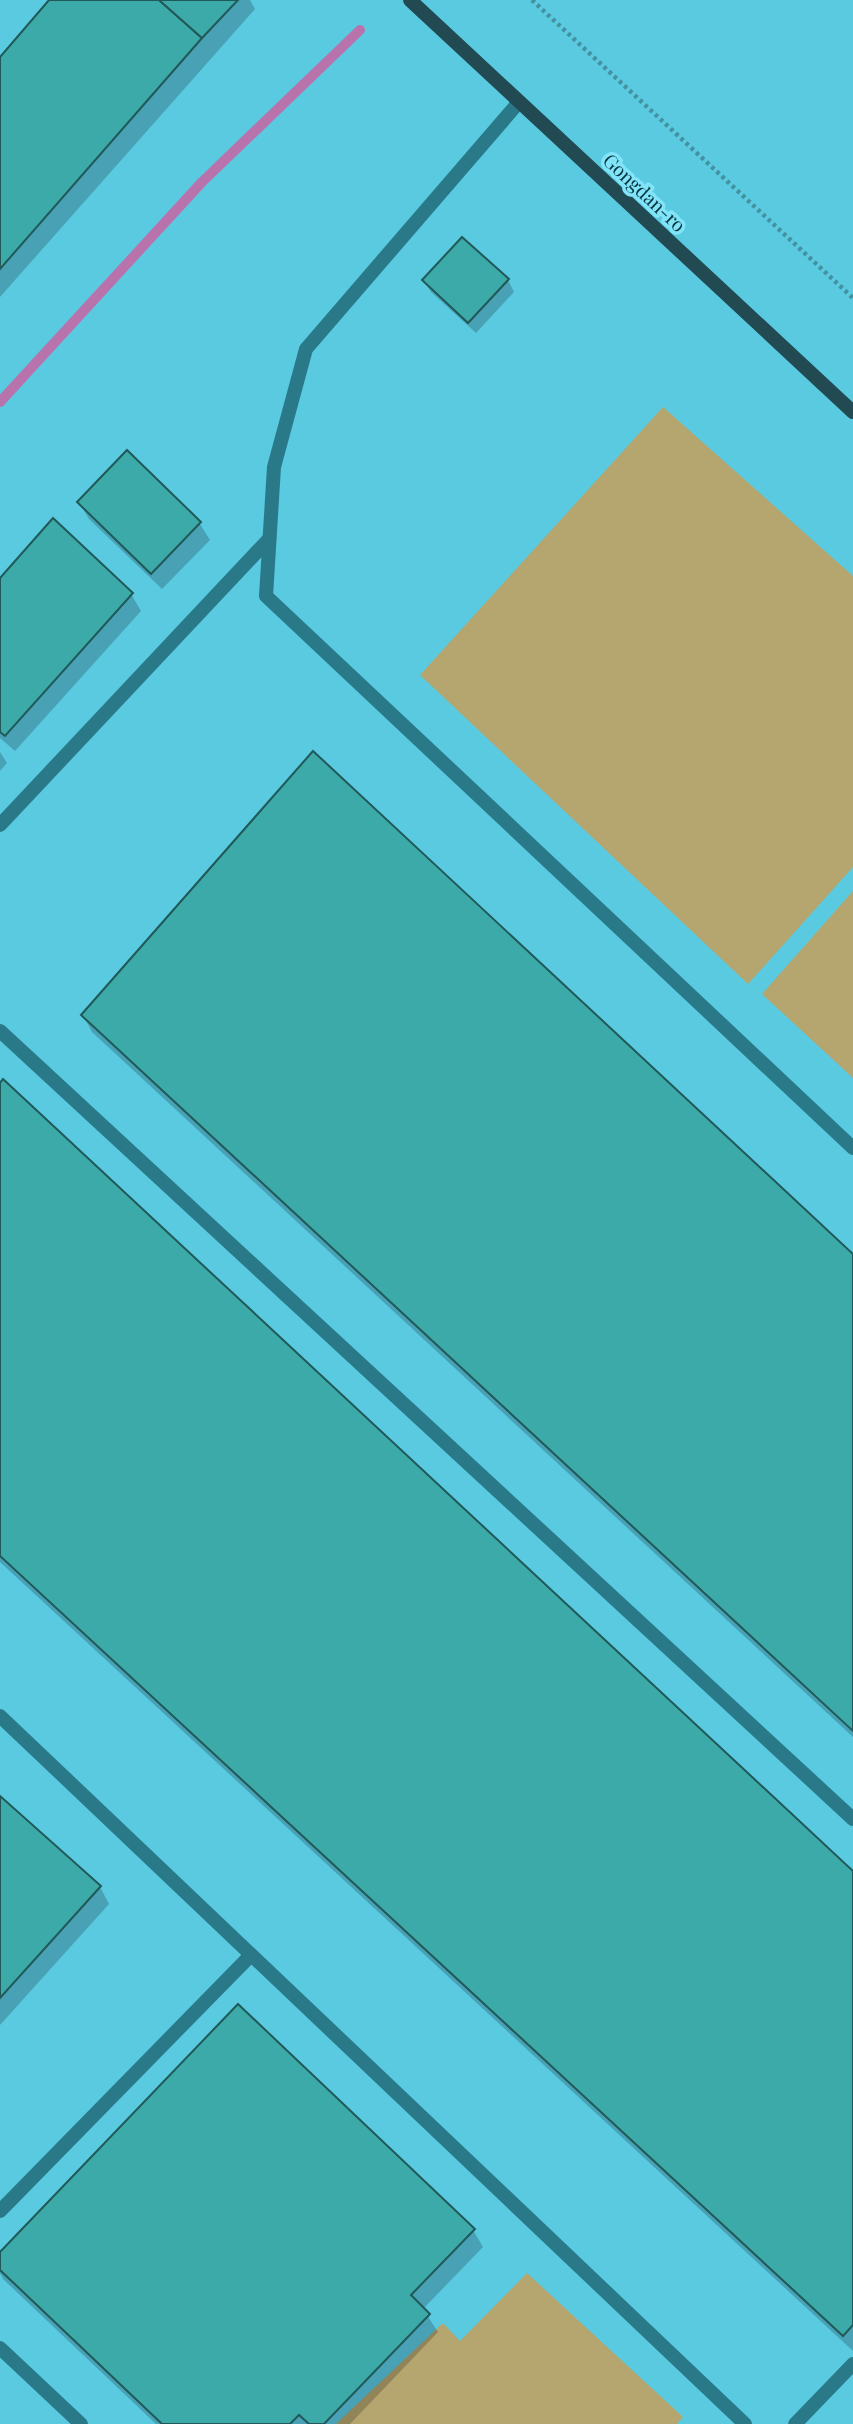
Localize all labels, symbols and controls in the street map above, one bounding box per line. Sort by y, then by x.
street label: Gongdan-ro [598,147,692,237]

